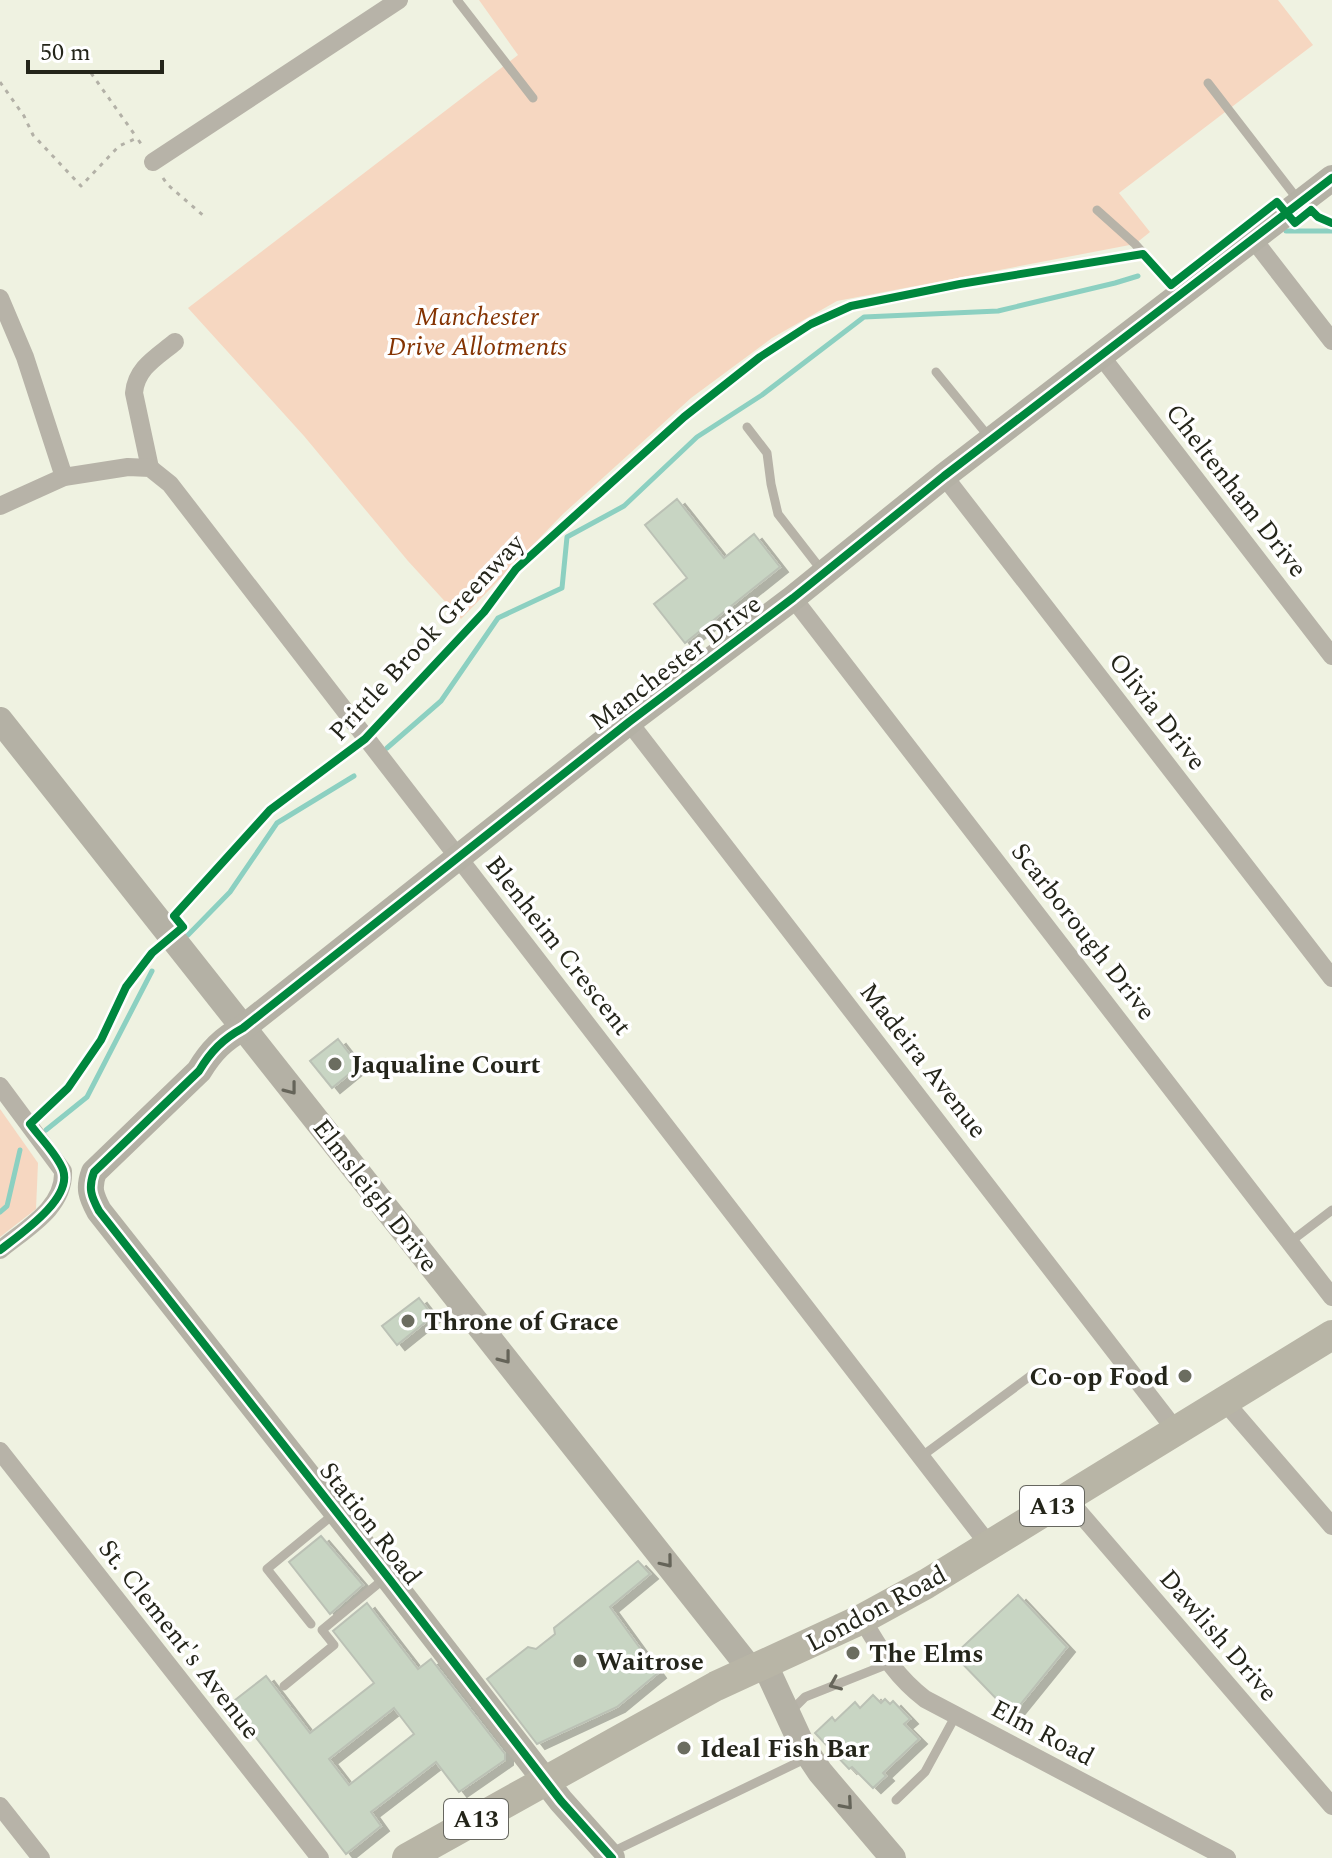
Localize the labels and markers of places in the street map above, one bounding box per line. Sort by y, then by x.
place label: Jaqualine Court [351,1045,541,1085]
marker: Jaqualine Court [326,1055,344,1073]
place label: Throne of Grace [424,1302,619,1342]
marker: Throne of Grace [399,1312,417,1330]
place label: Co-op Food [1030,1357,1169,1397]
marker: Co-op Food [1176,1367,1194,1385]
place label: The Elms [869,1634,984,1674]
place label: Waitrose [596,1642,704,1682]
marker: The Elms [844,1644,862,1662]
marker: Waitrose [571,1652,589,1670]
place label: Ideal Fish Bar [700,1729,870,1769]
marker: Ideal Fish Bar [675,1739,693,1757]

